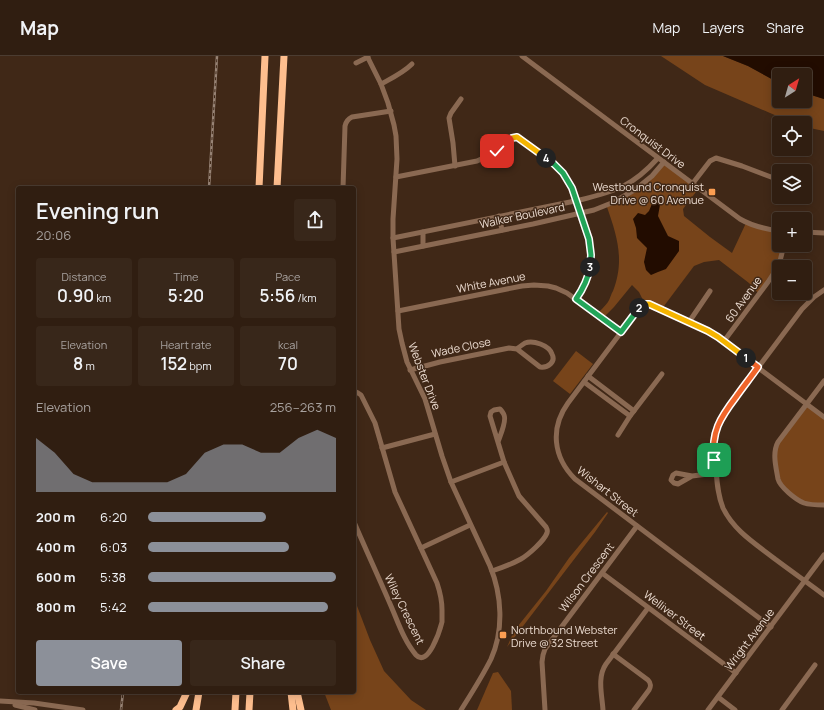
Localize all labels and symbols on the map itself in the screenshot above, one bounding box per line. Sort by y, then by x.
north arrow [772,68,812,108]
street label: Cronquist Drive [617,112,689,172]
pin [480,134,514,168]
pin: 4 [536,148,556,168]
place label: Westbound Cronquist Drive @ 60 Avenue [592,179,705,207]
marker: Westbound Cronquist Drive @ 60 Avenue [707,187,717,197]
street label: Walker Boulevard [478,199,566,231]
pin: 3 [580,257,600,277]
street label: White Avenue [455,268,527,296]
street label: 60 Avenue [721,273,765,325]
pin: 2 [629,298,649,318]
street label: Wade Close [430,333,493,361]
street label: Webster Drive [405,340,445,412]
pin: 1 [736,348,756,368]
pin [697,443,731,477]
street label: Wishart Street [574,462,642,520]
street label: Wilson Crescent [555,539,617,615]
street label: Wiley Crescent [381,571,429,647]
street label: Welliver Street [641,587,709,643]
street label: Wright Avenue [721,604,778,673]
place label: Northbound Webster Drive @ 32 Street [511,622,618,650]
marker: Northbound Webster Drive @ 32 Street [498,630,508,640]

